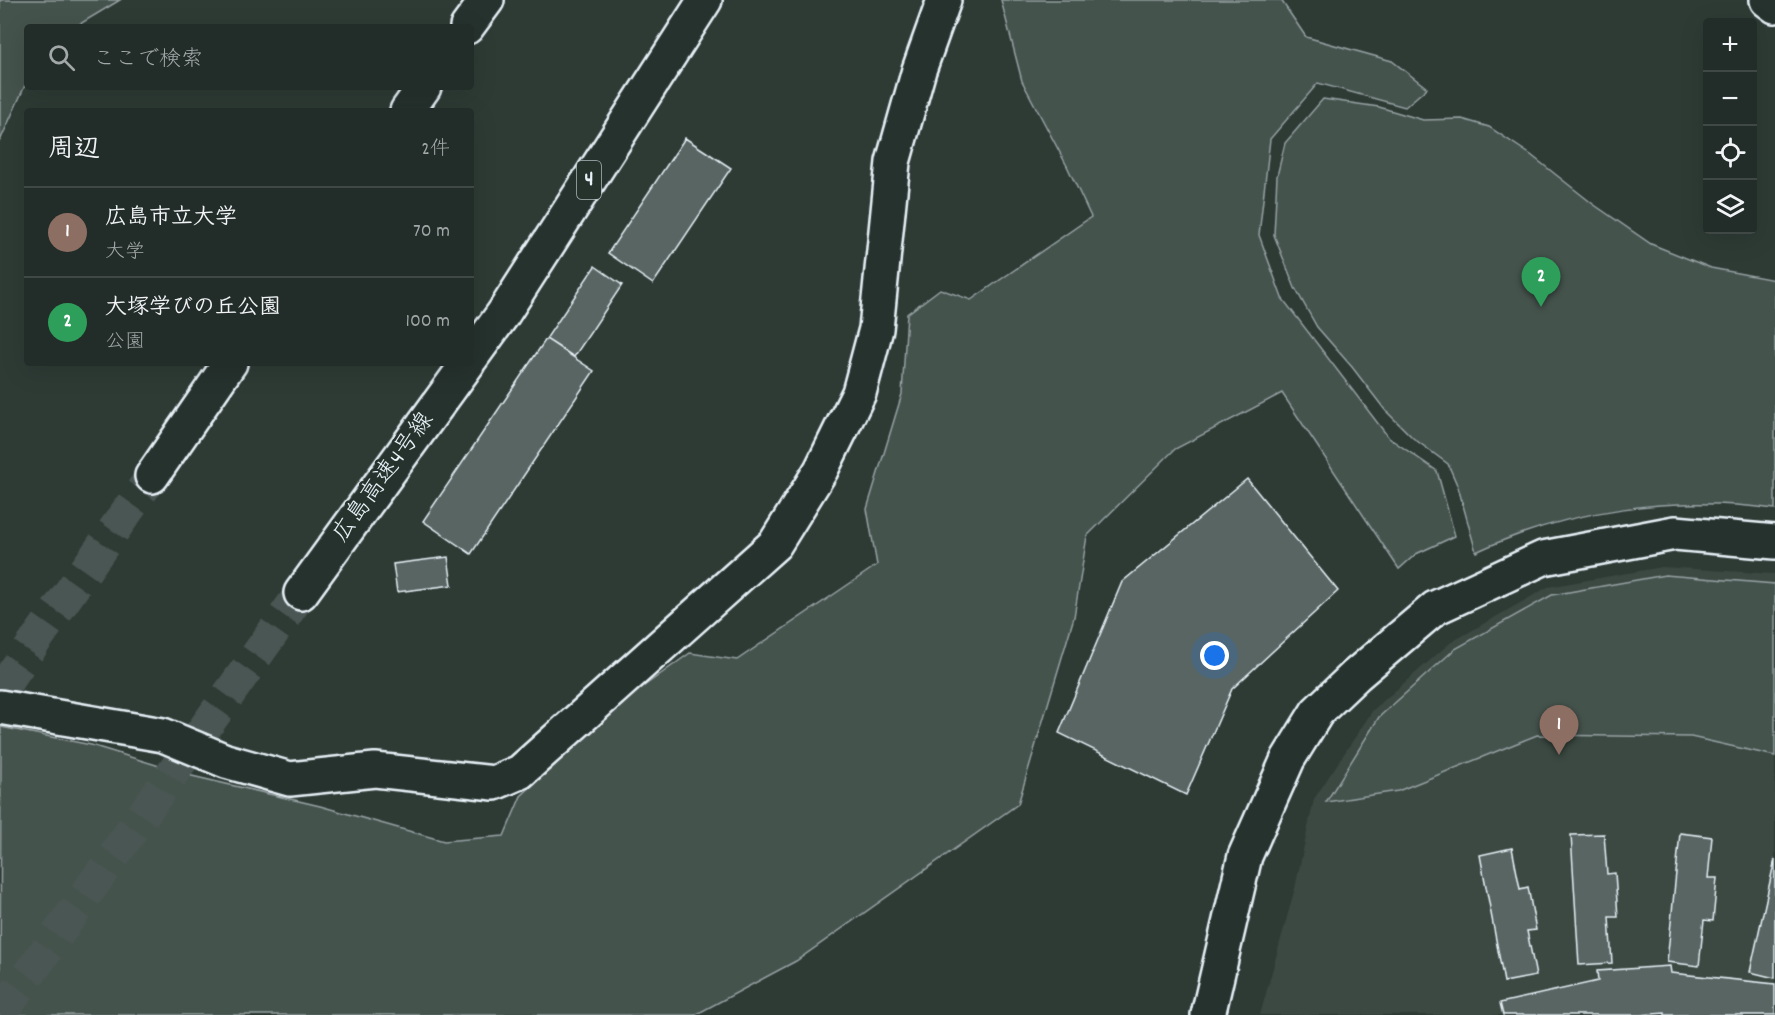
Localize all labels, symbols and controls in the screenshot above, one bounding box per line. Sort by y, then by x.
map controls [1703,18,1757,234]
button: + [1703,18,1757,72]
search box [24,24,474,90]
icon: search [45,41,78,74]
text: ここで検索 [93,45,203,76]
button: − [1703,72,1757,126]
button: locate [1703,126,1757,180]
text: 周辺 [48,132,100,169]
text: 2件 [421,136,450,164]
road number: 4 [577,161,601,199]
button: layers [1703,180,1757,234]
text: 広島市立大学 [105,203,237,234]
text: 1 [65,218,70,246]
text: 70 m [413,218,450,246]
text: 大学 [105,239,145,267]
pin: 2 [1522,258,1560,307]
text: 大塚学びの丘公園 [105,293,281,324]
text: 2 [63,308,72,336]
text: 100 m [406,308,450,336]
text: 公園 [105,329,145,357]
street label: 広島高速4号線 [325,406,443,550]
your location [1200,641,1229,670]
pin: 1 [1540,706,1578,755]

